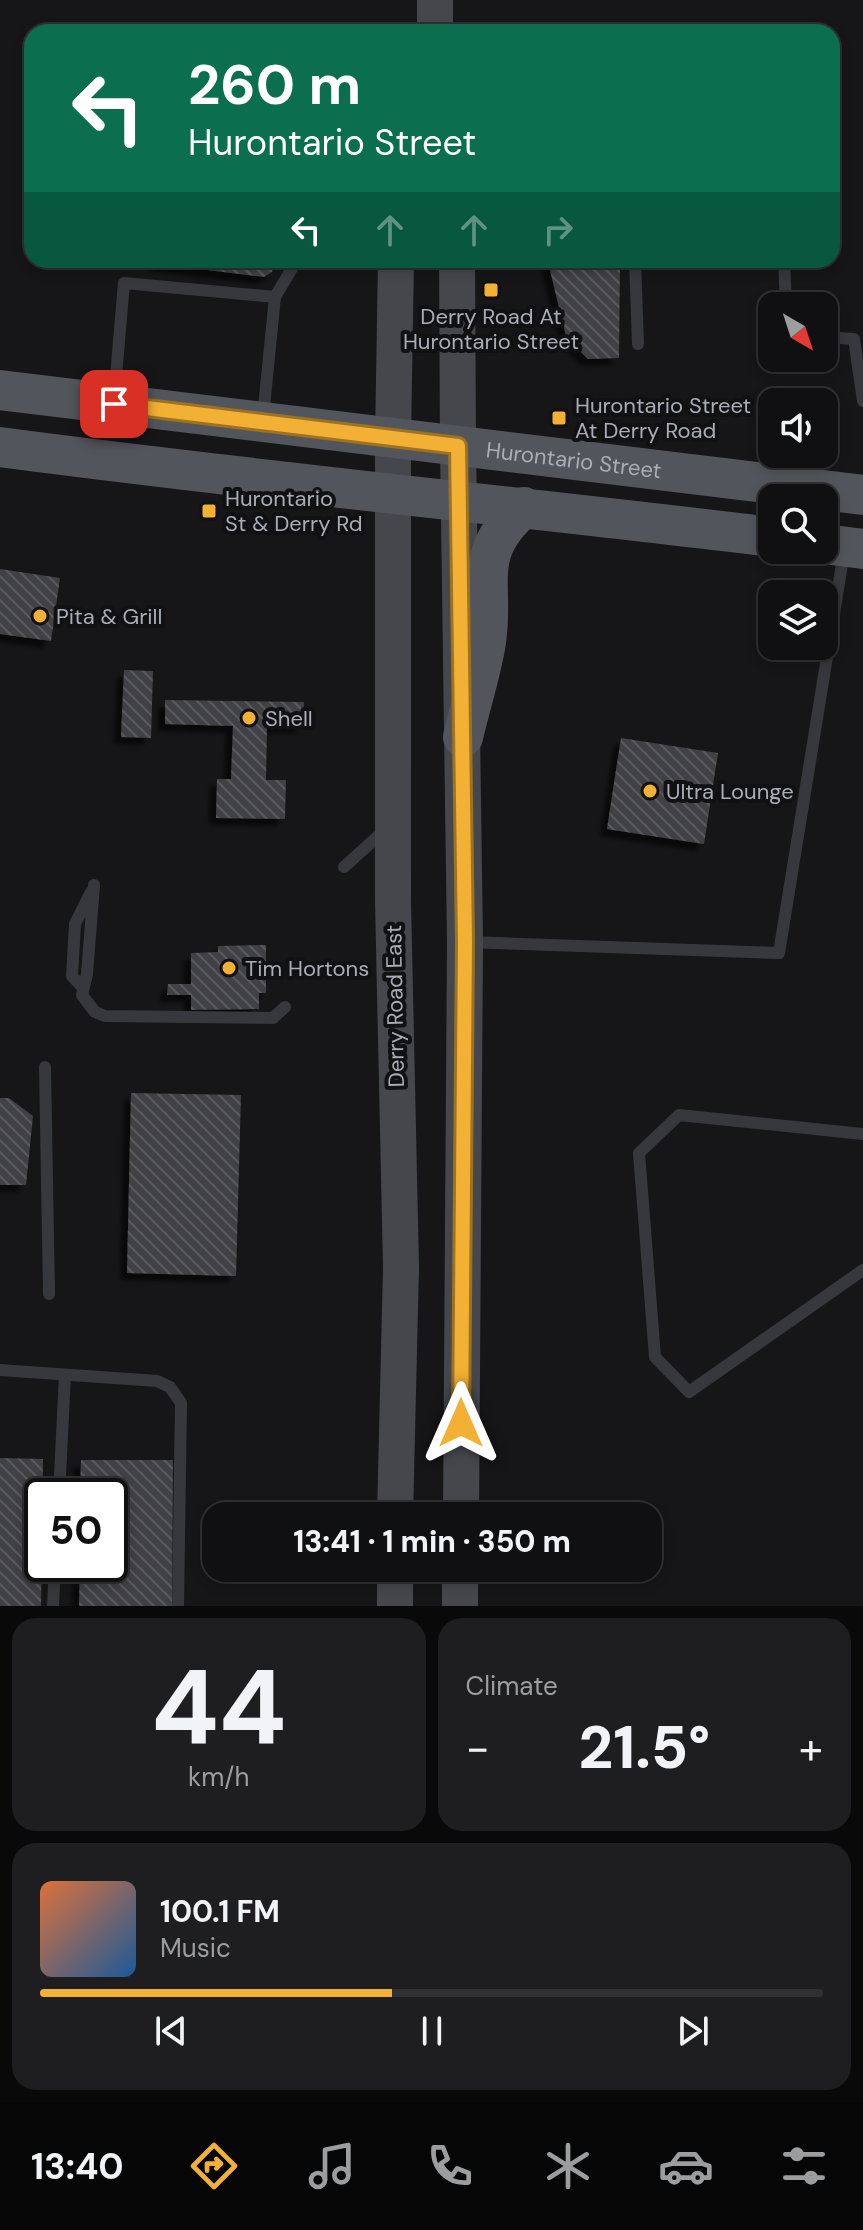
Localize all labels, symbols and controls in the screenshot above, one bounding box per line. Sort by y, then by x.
text: 260 m [188,48,361,121]
icon: left [56,56,160,160]
text: Hurontario Street [188,119,476,166]
icon: left [284,208,328,252]
icon: ahead [368,208,412,252]
icon: ahead [452,208,496,252]
icon: right [536,208,580,252]
marker: Derry Road At Hurontario Street [482,281,500,299]
north arrow [758,292,838,372]
map controls [758,292,838,660]
place label: Derry Road At Hurontario Street [403,302,579,356]
pin [80,370,148,438]
icon: arrive [92,382,136,426]
button: sound [758,388,838,468]
place label: Hurontario Street At Derry Road [575,391,751,445]
marker: Hurontario Street At Derry Road [550,409,568,427]
street label: Hurontario Street [485,435,663,485]
place label: Hurontario St & Derry Rd [225,484,362,538]
button: search [758,484,838,564]
marker: Hurontario St & Derry Rd [200,502,218,520]
button: layers [758,580,838,660]
place label: Pita & Grill [56,602,162,631]
marker: Pita & Grill [31,607,49,625]
place label: Shell [265,704,313,733]
marker: Shell [240,709,258,727]
place label: Ultra Lounge [666,777,794,806]
marker: Ultra Lounge [641,782,659,800]
street label: Derry Road East [379,924,411,1088]
place label: Tim Hortons [245,954,369,983]
marker: Tim Hortons [220,959,238,977]
position arrow [419,1381,503,1465]
speed limit sign: 50 [24,1478,128,1582]
text: 13:41 · 1 min · 350 m [293,1522,571,1561]
text: 44 [151,1640,286,1775]
text: Climate [466,1669,558,1703]
text: 21.5° [578,1708,710,1787]
text: − [466,1719,490,1777]
text: + [799,1719,823,1777]
text: km/h [188,1760,249,1794]
text: 100.1 FM [160,1892,280,1931]
text: Music [160,1931,231,1965]
icon: previous [149,2009,193,2053]
icon: pause [410,2009,454,2053]
icon: next [671,2009,715,2053]
icon: directions [186,2138,242,2194]
icon: music [304,2138,360,2194]
icon: phone [422,2138,478,2194]
icon: climate [540,2138,596,2194]
icon: car [658,2138,714,2194]
icon: filters [776,2138,832,2194]
text: 13:40 [31,2143,124,2190]

